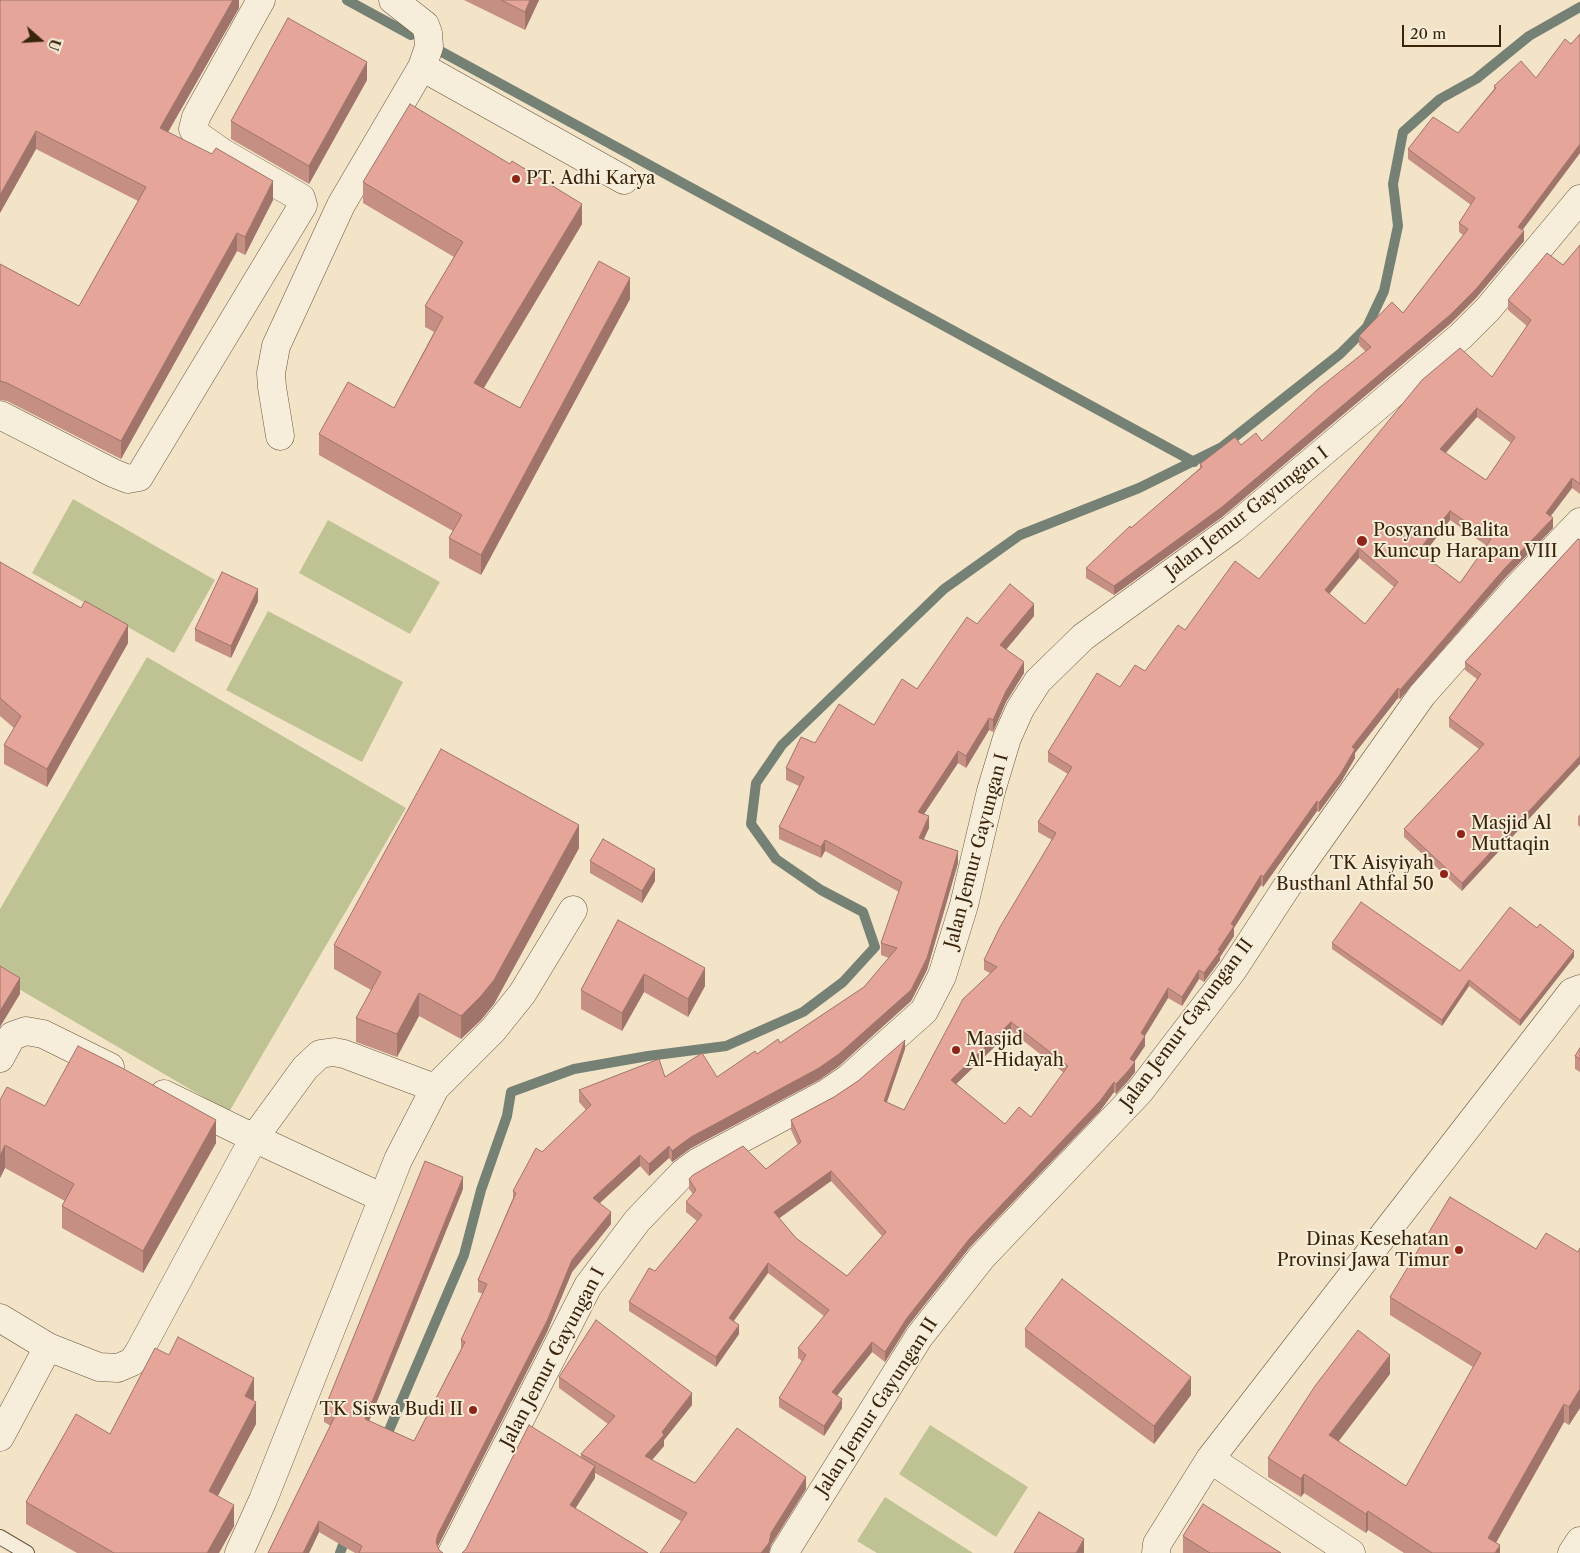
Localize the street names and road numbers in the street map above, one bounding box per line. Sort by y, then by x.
street label: Jalan Jemur Gayungan I [1161,443,1333,583]
street label: Jalan Jemur Gayungan I [941,751,1013,951]
street label: Jalan Jemur Gayungan II [1116,935,1258,1113]
street label: Jalan Jemur Gayungan I [496,1264,610,1452]
street label: Jalan Jemur Gayungan II [811,1314,943,1500]

